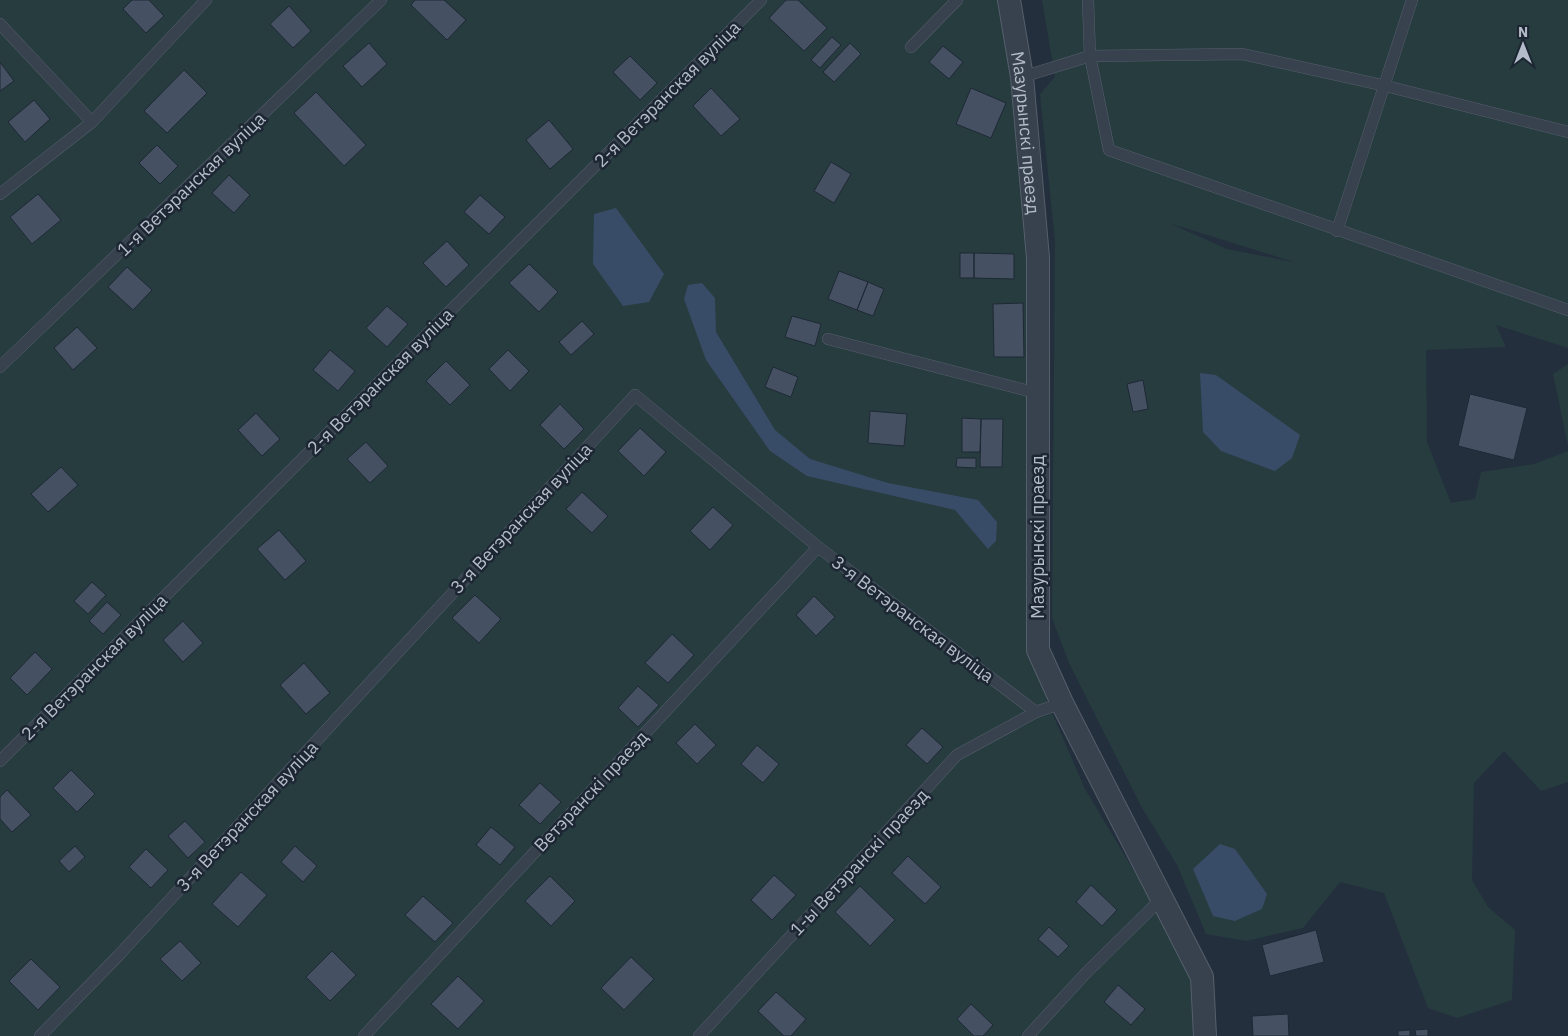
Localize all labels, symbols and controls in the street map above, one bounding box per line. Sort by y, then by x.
street label: 2-я Ветэранская вуліца [589,16,745,172]
north arrow [1498,20,1548,70]
text: N [1518,23,1528,41]
street label: Мазурынскі праезд [1006,49,1046,216]
street label: 1-я Ветэранская вуліца [112,107,270,261]
street label: 2-я Ветэранская вуліца [302,303,458,459]
street label: 3-я Ветэранская вуліца [445,438,597,598]
street label: Мазурынскі праезд [1026,455,1049,619]
street label: 3-я Ветэранская вуліца [827,550,999,688]
street label: 2-я Ветэранская вуліца [16,589,172,745]
street label: Ветэранскі праезд [529,725,653,856]
street label: 3-я Ветэранская вуліца [171,736,323,896]
street label: 1-ы Ветэранскі праезд [785,784,933,940]

